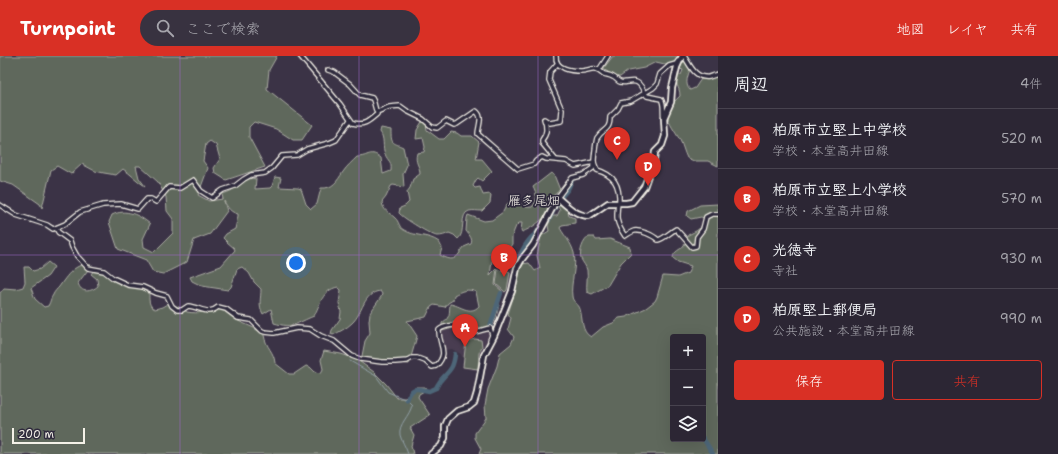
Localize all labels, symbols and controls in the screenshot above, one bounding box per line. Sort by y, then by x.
search box [140,10,420,46]
text: Turnpoint [20,16,116,41]
icon: search [154,17,176,39]
text: ここで検索 [186,19,261,39]
text: 地図 [897,20,925,38]
text: レイヤ [947,20,988,38]
text: 共有 [1010,20,1038,38]
text: 周辺 [734,73,768,95]
text: 4件 [1020,75,1042,92]
text: 柏原市立堅上中学校 [772,120,907,140]
pin: C [604,127,630,160]
text: A [742,130,752,147]
text: 520 m [1001,130,1042,147]
text: 学校 · 本堂高井田線 [772,142,889,159]
pin: D [635,153,661,186]
text: 柏原市立堅上小学校 [772,180,907,200]
text: B [743,190,751,207]
text: 570 m [1001,190,1042,207]
district label: 雁多尾畑 [508,192,560,209]
text: 学校 · 本堂高井田線 [772,202,889,219]
text: 光徳寺 [772,240,817,260]
pin: B [491,244,517,277]
text: C [743,250,751,267]
text: 930 m [1000,250,1042,267]
your location [286,253,306,273]
text: 寺社 [772,262,798,279]
text: 柏原堅上郵便局 [772,300,877,320]
text: D [742,310,752,327]
text: 990 m [1000,310,1042,327]
pin: A [452,314,478,347]
text: 公共施設 · 本堂高井田線 [772,322,915,339]
map controls [670,334,706,442]
button: + [670,334,706,370]
button: 保存 [734,360,884,400]
button: 共有 [892,360,1042,400]
button: − [670,370,706,406]
button: layers [670,406,706,442]
scale bar [12,426,85,445]
text: 200 m [18,427,54,442]

